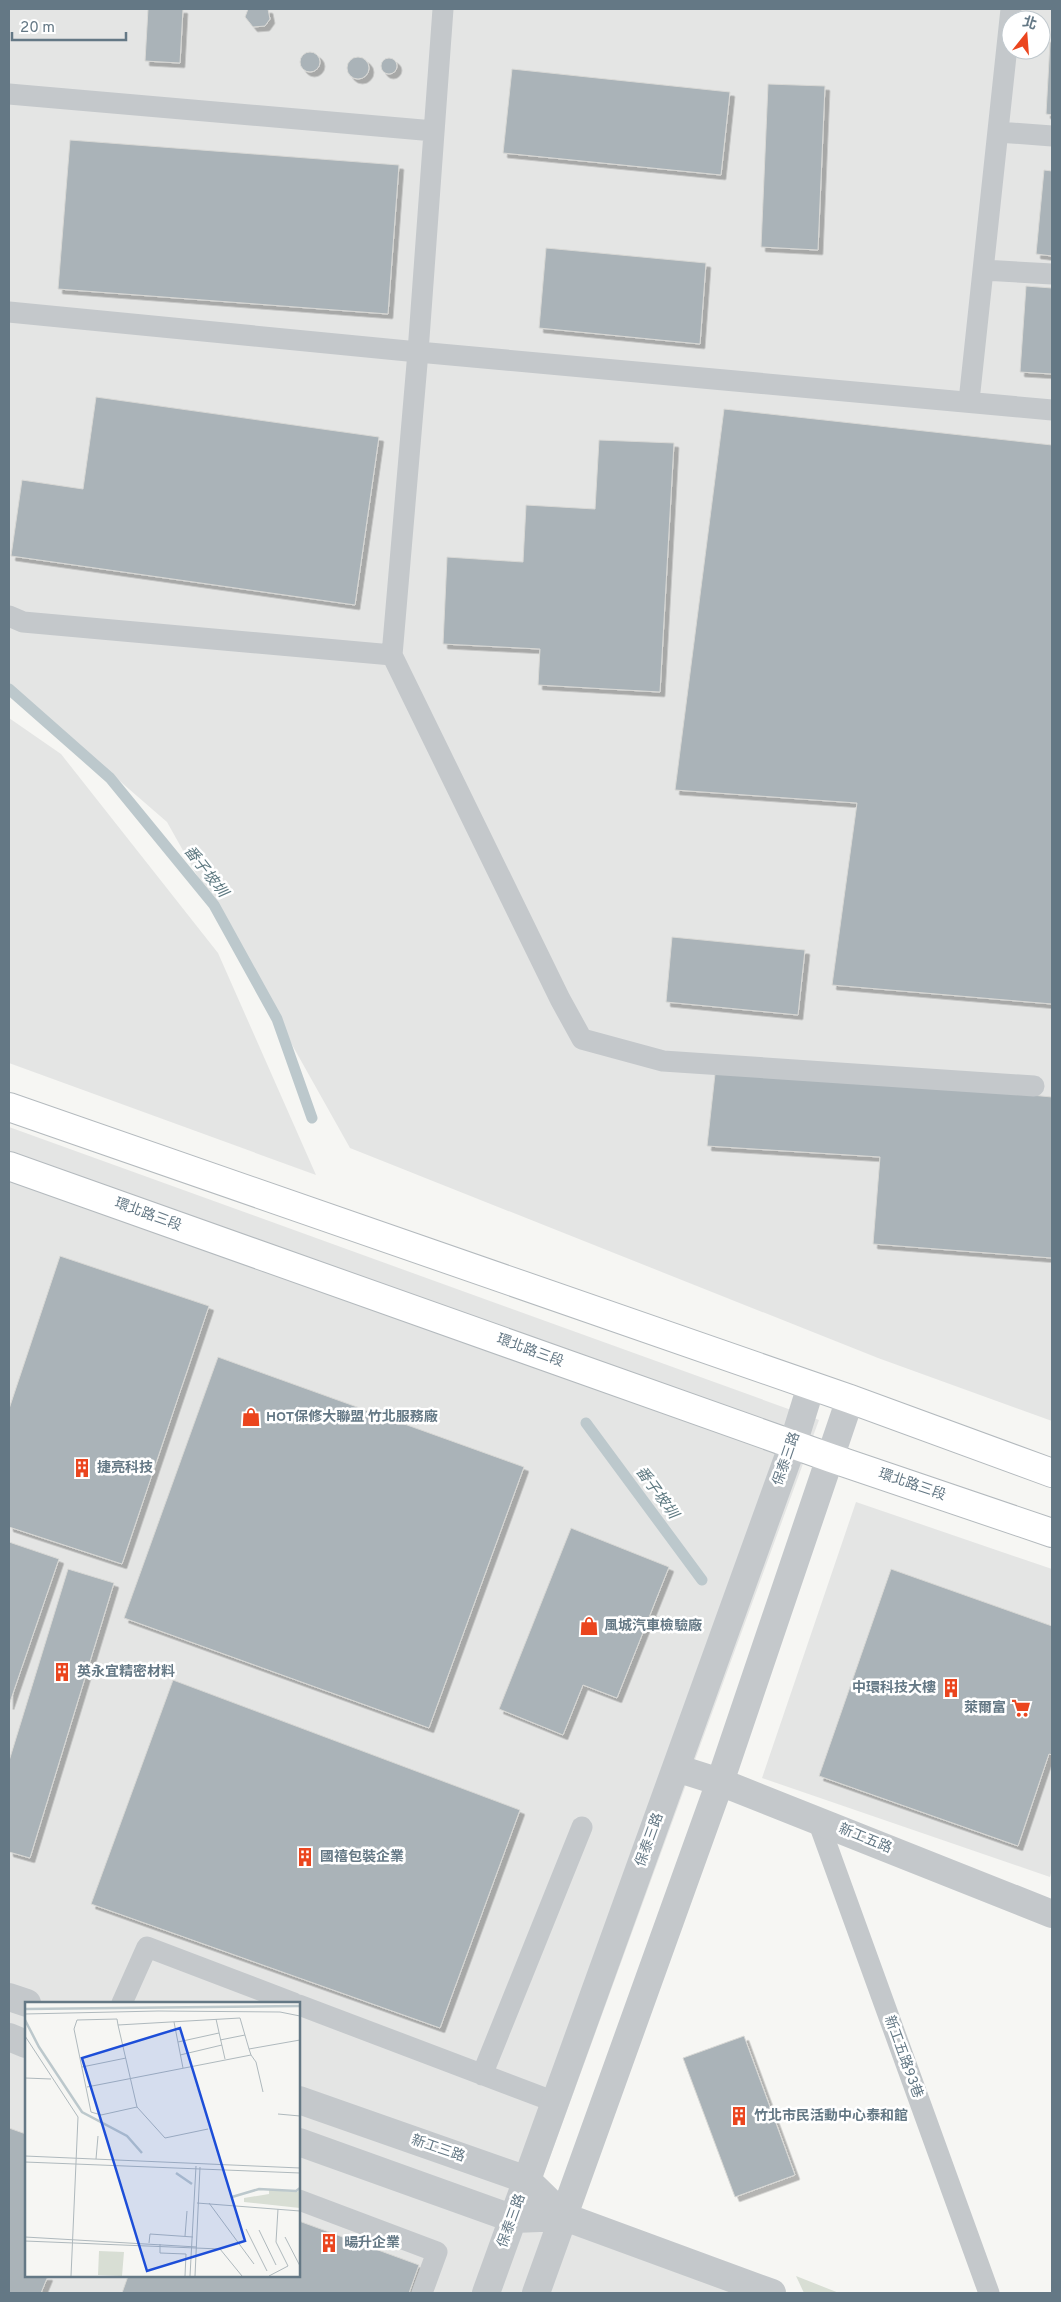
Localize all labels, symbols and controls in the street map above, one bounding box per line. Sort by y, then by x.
scale bar [12,10,126,42]
north arrow [1001,10,1051,60]
text: 北 [1020,14,1039,34]
text: 20 m [20,19,55,38]
water label: 番子坡圳 [179,843,232,903]
street label: 環北路三段 [112,1194,184,1235]
street label: 環北路三段 [494,1330,566,1371]
shop icon: HOT保修大聯盟 竹北服務廠 [240,1406,262,1428]
place label: HOT保修大聯盟 竹北服務廠 [266,1409,438,1426]
street label: 保泰三路 [769,1429,804,1488]
building icon: 捷亮科技 [71,1457,93,1479]
place label: 捷亮科技 [97,1459,153,1477]
water label: 番子坡圳 [631,1463,682,1524]
street label: 環北路三段 [876,1465,948,1504]
shop icon: 風城汽車檢驗廠 [578,1615,600,1637]
place label: 風城汽車檢驗廠 [604,1617,702,1635]
building icon: 英永宜精密材料 [51,1661,73,1683]
place label: 英永宜精密材料 [77,1663,175,1681]
building icon: 中環科技大樓 [940,1677,962,1699]
place label: 中環科技大樓 [852,1680,936,1697]
supermarket icon: 萊爾富 [1010,1697,1032,1719]
place label: 萊爾富 [964,1699,1006,1717]
street label: 保泰三路 [631,1810,668,1869]
street label: 新工五路 [836,1821,894,1857]
building icon: 國禧包裝企業 [294,1846,316,1868]
place label: 國禧包裝企業 [320,1848,404,1866]
inset map [25,2002,300,2277]
street label: 新工五路93巷 [880,2013,926,2101]
building icon: 竹北市民活動中心泰和館 [728,2105,750,2127]
place label: 竹北市民活動中心泰和館 [754,2107,908,2125]
street label: 新工三路 [409,2132,467,2166]
street label: 保泰三路 [493,2191,530,2250]
building icon: 暘升企業 [318,2232,340,2254]
place label: 暘升企業 [344,2234,400,2252]

